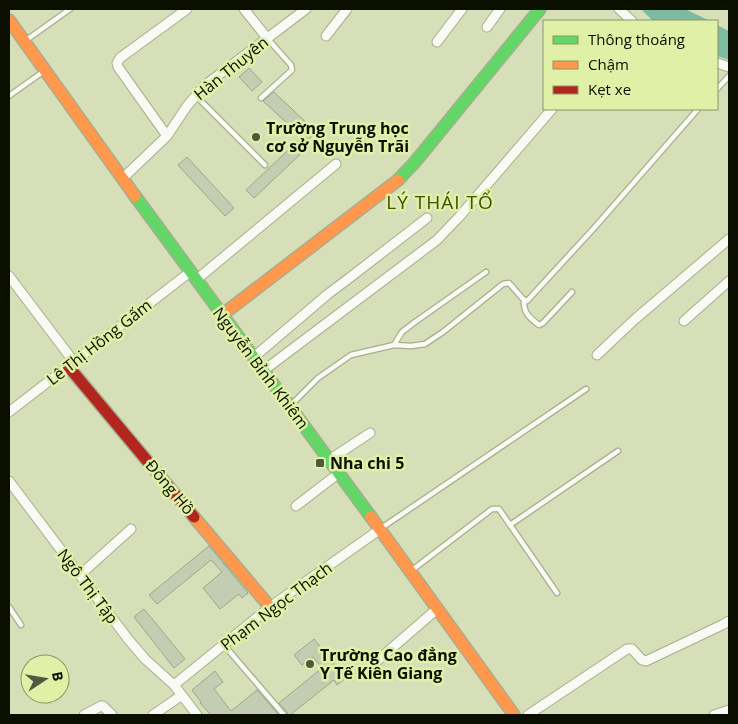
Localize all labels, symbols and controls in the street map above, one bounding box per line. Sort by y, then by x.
legend [543,20,718,110]
text: Thông thoáng [588,29,685,49]
street label: Hàn Thuyên [189,31,273,105]
text: Chậm [588,54,629,74]
text: Kẹt xe [588,79,631,99]
place label: Trường Trung học cơ sở Nguyễn Trãi [266,117,409,157]
marker: Trường Trung học cơ sở Nguyễn Trãi [250,131,262,143]
district label: LÝ THÁI TỔ [386,189,494,215]
street label: Lê Thị Hồng Gấm [42,294,156,390]
street label: Nguyễn Bỉnh Khiêm [208,303,314,433]
place label: Nha chi 5 [330,452,404,474]
street label: Đông Hồ [141,455,199,519]
marker: Nha chi 5 [314,457,326,469]
street label: Ngô Thị Tập [52,544,124,628]
street label: Phạm Ngọc Thạch [216,557,336,655]
place label: Trường Cao đẳng Y Tế Kiên Giang [320,644,457,684]
north arrow [20,654,70,704]
marker: Trường Cao đẳng Y Tế Kiên Giang [304,658,316,670]
text: B [48,670,68,683]

